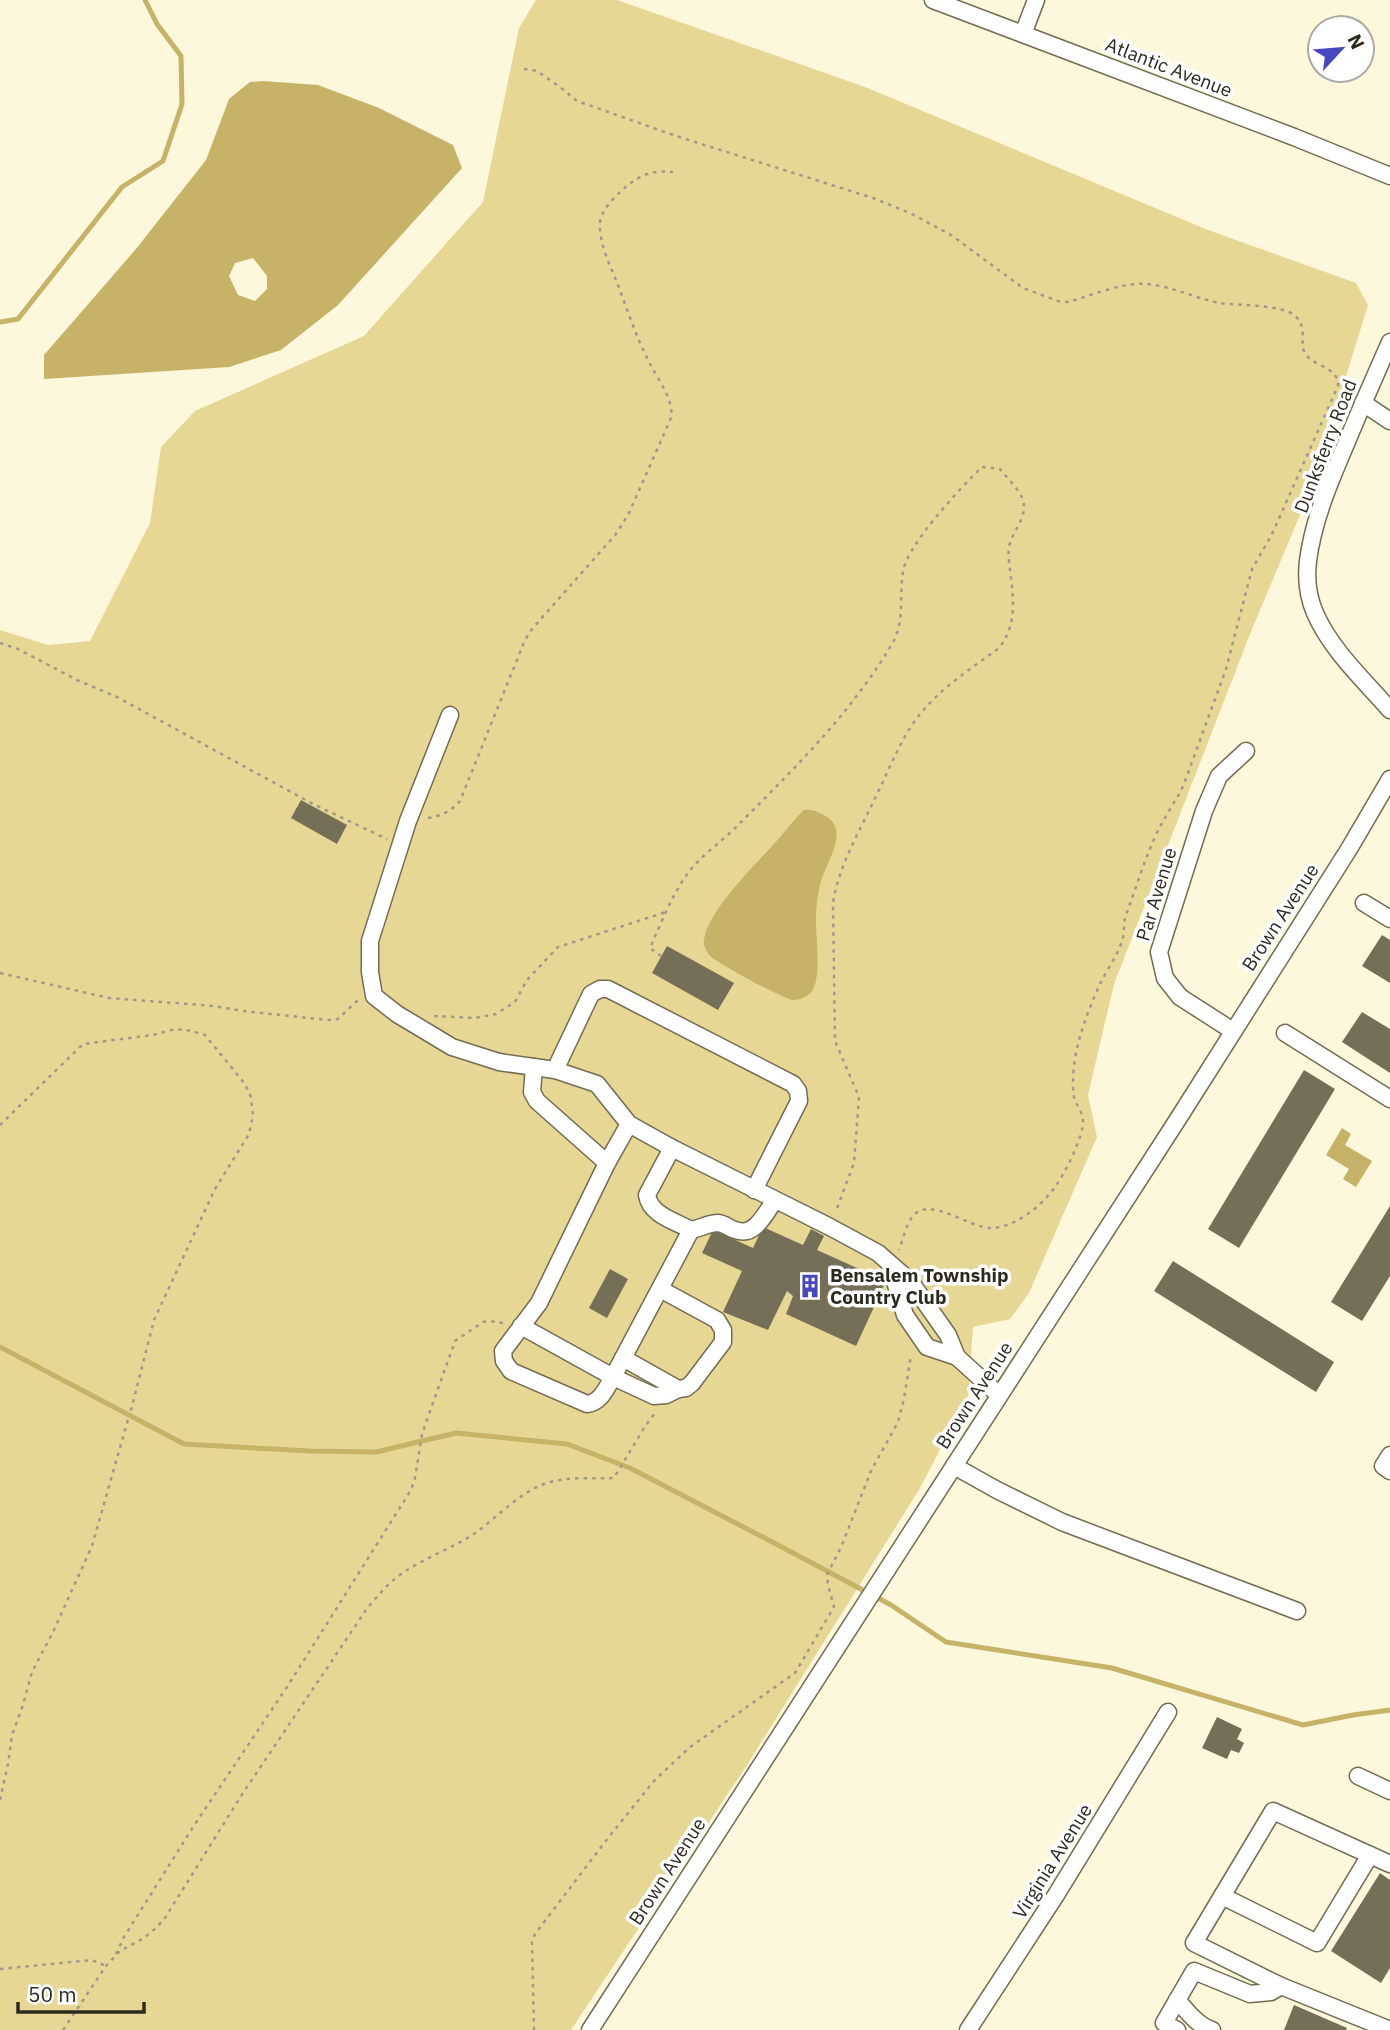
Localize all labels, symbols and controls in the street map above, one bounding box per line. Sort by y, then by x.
north arrow [1306,14,1376,84]
text: N [1342,30,1370,53]
street label: Atlantic Avenue [1102,32,1236,102]
street label: Dunksferry Road [1288,376,1362,516]
street label: Par Avenue [1130,844,1182,944]
street label: Brown Avenue [1236,859,1324,975]
place label: Bensalem Township Country Club [830,1263,1009,1309]
building icon: Bensalem Township Country Club [796,1272,824,1300]
street label: Brown Avenue [930,1337,1018,1453]
street label: Virginia Avenue [1007,1799,1097,1923]
street label: Brown Avenue [623,1813,711,1929]
scale bar [18,1970,144,2014]
text: 50 m [28,1980,77,2008]

